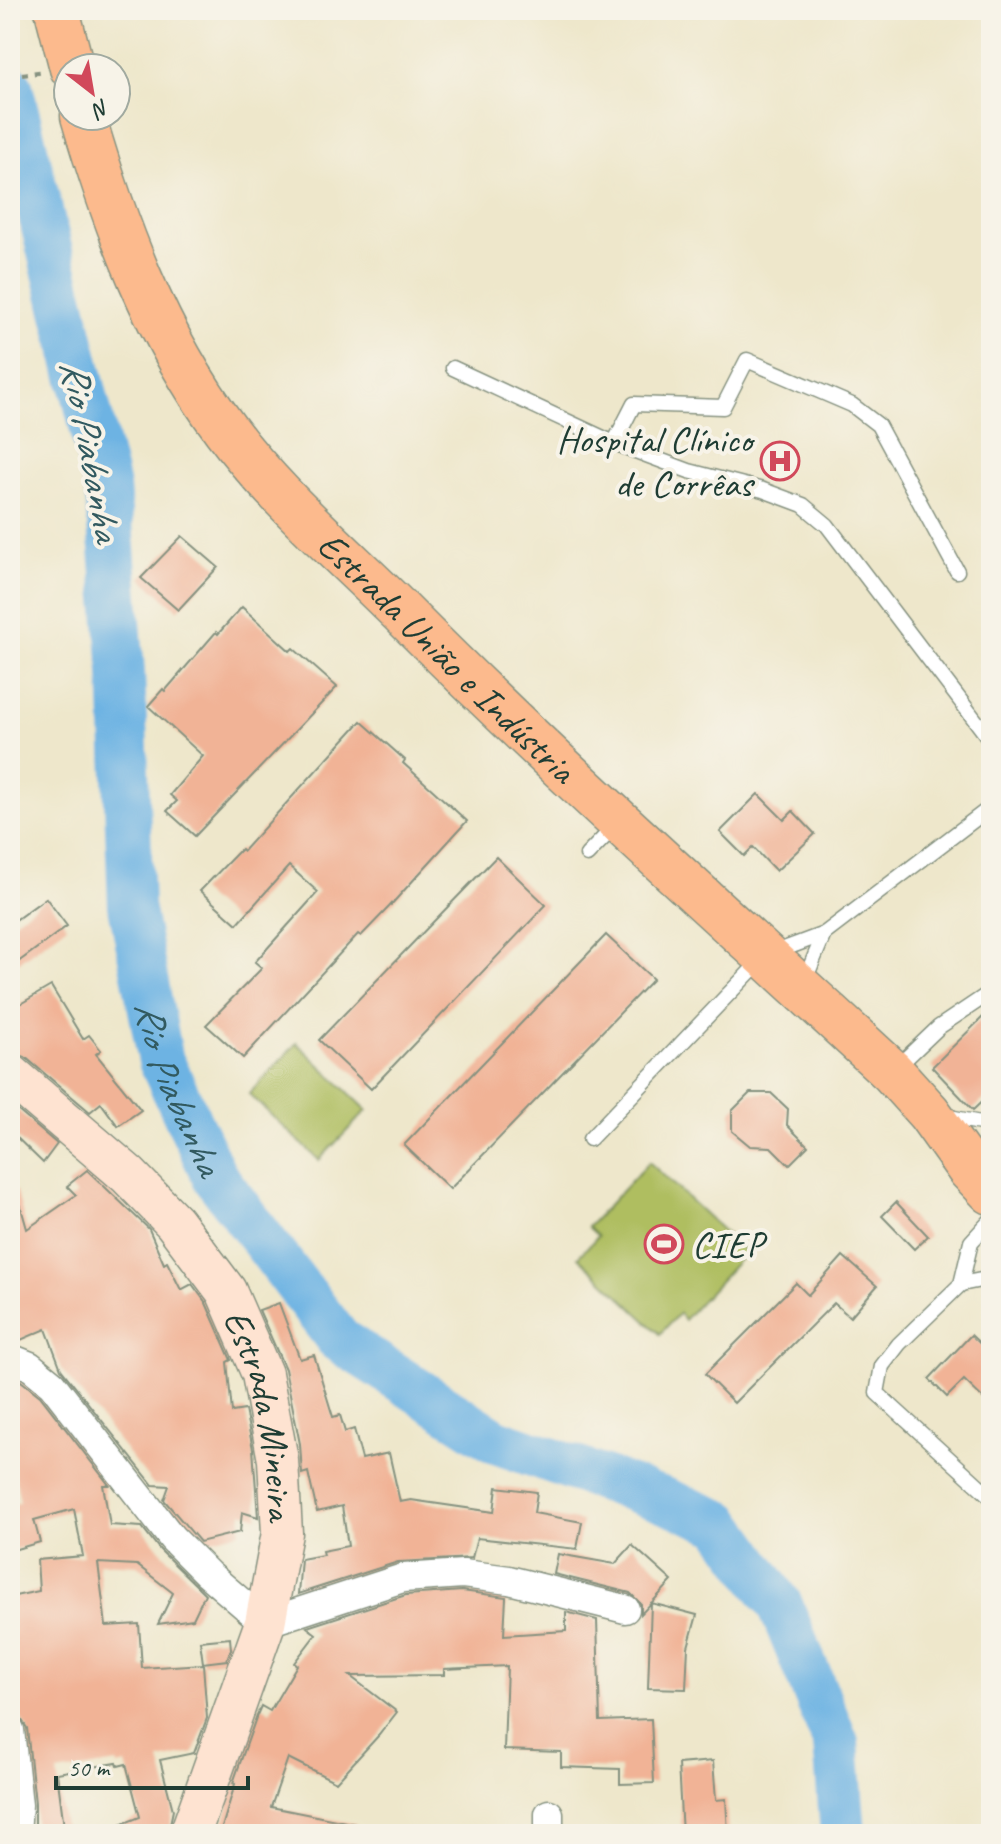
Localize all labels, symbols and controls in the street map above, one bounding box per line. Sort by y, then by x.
north arrow [52,52,132,132]
text: N [86,93,115,126]
water label: Rio Piabanha [49,356,134,549]
place label: Hospital Clínico de Corrêas [557,416,756,507]
hospital icon: Hospital Clínico de Corrêas [759,440,801,482]
street label: Estrada União e Indústria [308,522,587,795]
water label: Rio Piabanha [124,997,236,1187]
place label: CIEP [692,1221,768,1268]
sports icon: CIEP [643,1223,685,1265]
street label: Estrada Mineira [213,1303,304,1525]
scale bar [56,1740,248,1790]
text: 50 m [68,1753,111,1783]

